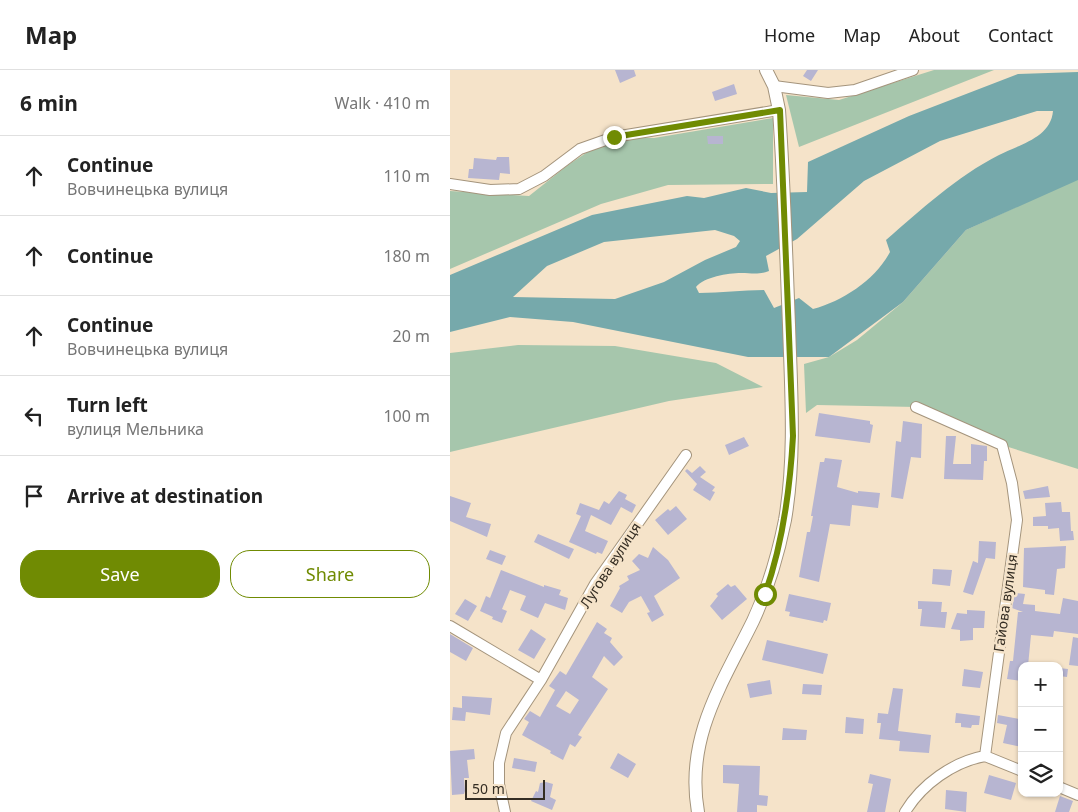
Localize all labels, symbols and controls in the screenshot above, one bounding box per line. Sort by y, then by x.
text: Map [25,18,77,51]
text: Home [764,23,815,47]
text: Map [843,23,881,47]
text: About [909,23,960,47]
text: Contact [988,23,1053,47]
text: 6 min [20,89,78,117]
text: Walk · 410 m [335,92,430,114]
route end [603,126,626,149]
text: Continue [67,152,153,178]
icon: ahead [20,162,48,190]
text: 110 m [383,165,430,187]
text: Вовчинецька вулиця [67,178,228,200]
icon: ahead [20,242,48,270]
text: Continue [67,243,153,269]
text: 180 m [383,245,430,267]
text: Continue [67,312,153,338]
icon: ahead [20,322,48,350]
text: 20 m [393,325,430,347]
text: Вовчинецька вулиця [67,338,228,360]
text: Turn left [67,392,148,418]
icon: left [20,402,48,430]
text: 100 m [383,405,430,427]
text: вулиця Мельника [67,418,204,440]
icon: arrive [20,482,48,510]
text: Arrive at destination [67,483,263,509]
street label: Лугова вулиця [575,519,645,611]
button: Save [20,550,220,598]
button: Share [230,550,430,598]
street label: Гайова вулиця [989,553,1021,653]
route start [754,583,777,606]
map controls [1018,662,1063,797]
button: + [1018,662,1063,707]
button: − [1018,707,1063,752]
button: layers [1018,752,1063,797]
scale bar [465,777,545,800]
text: 50 m [472,779,505,798]

